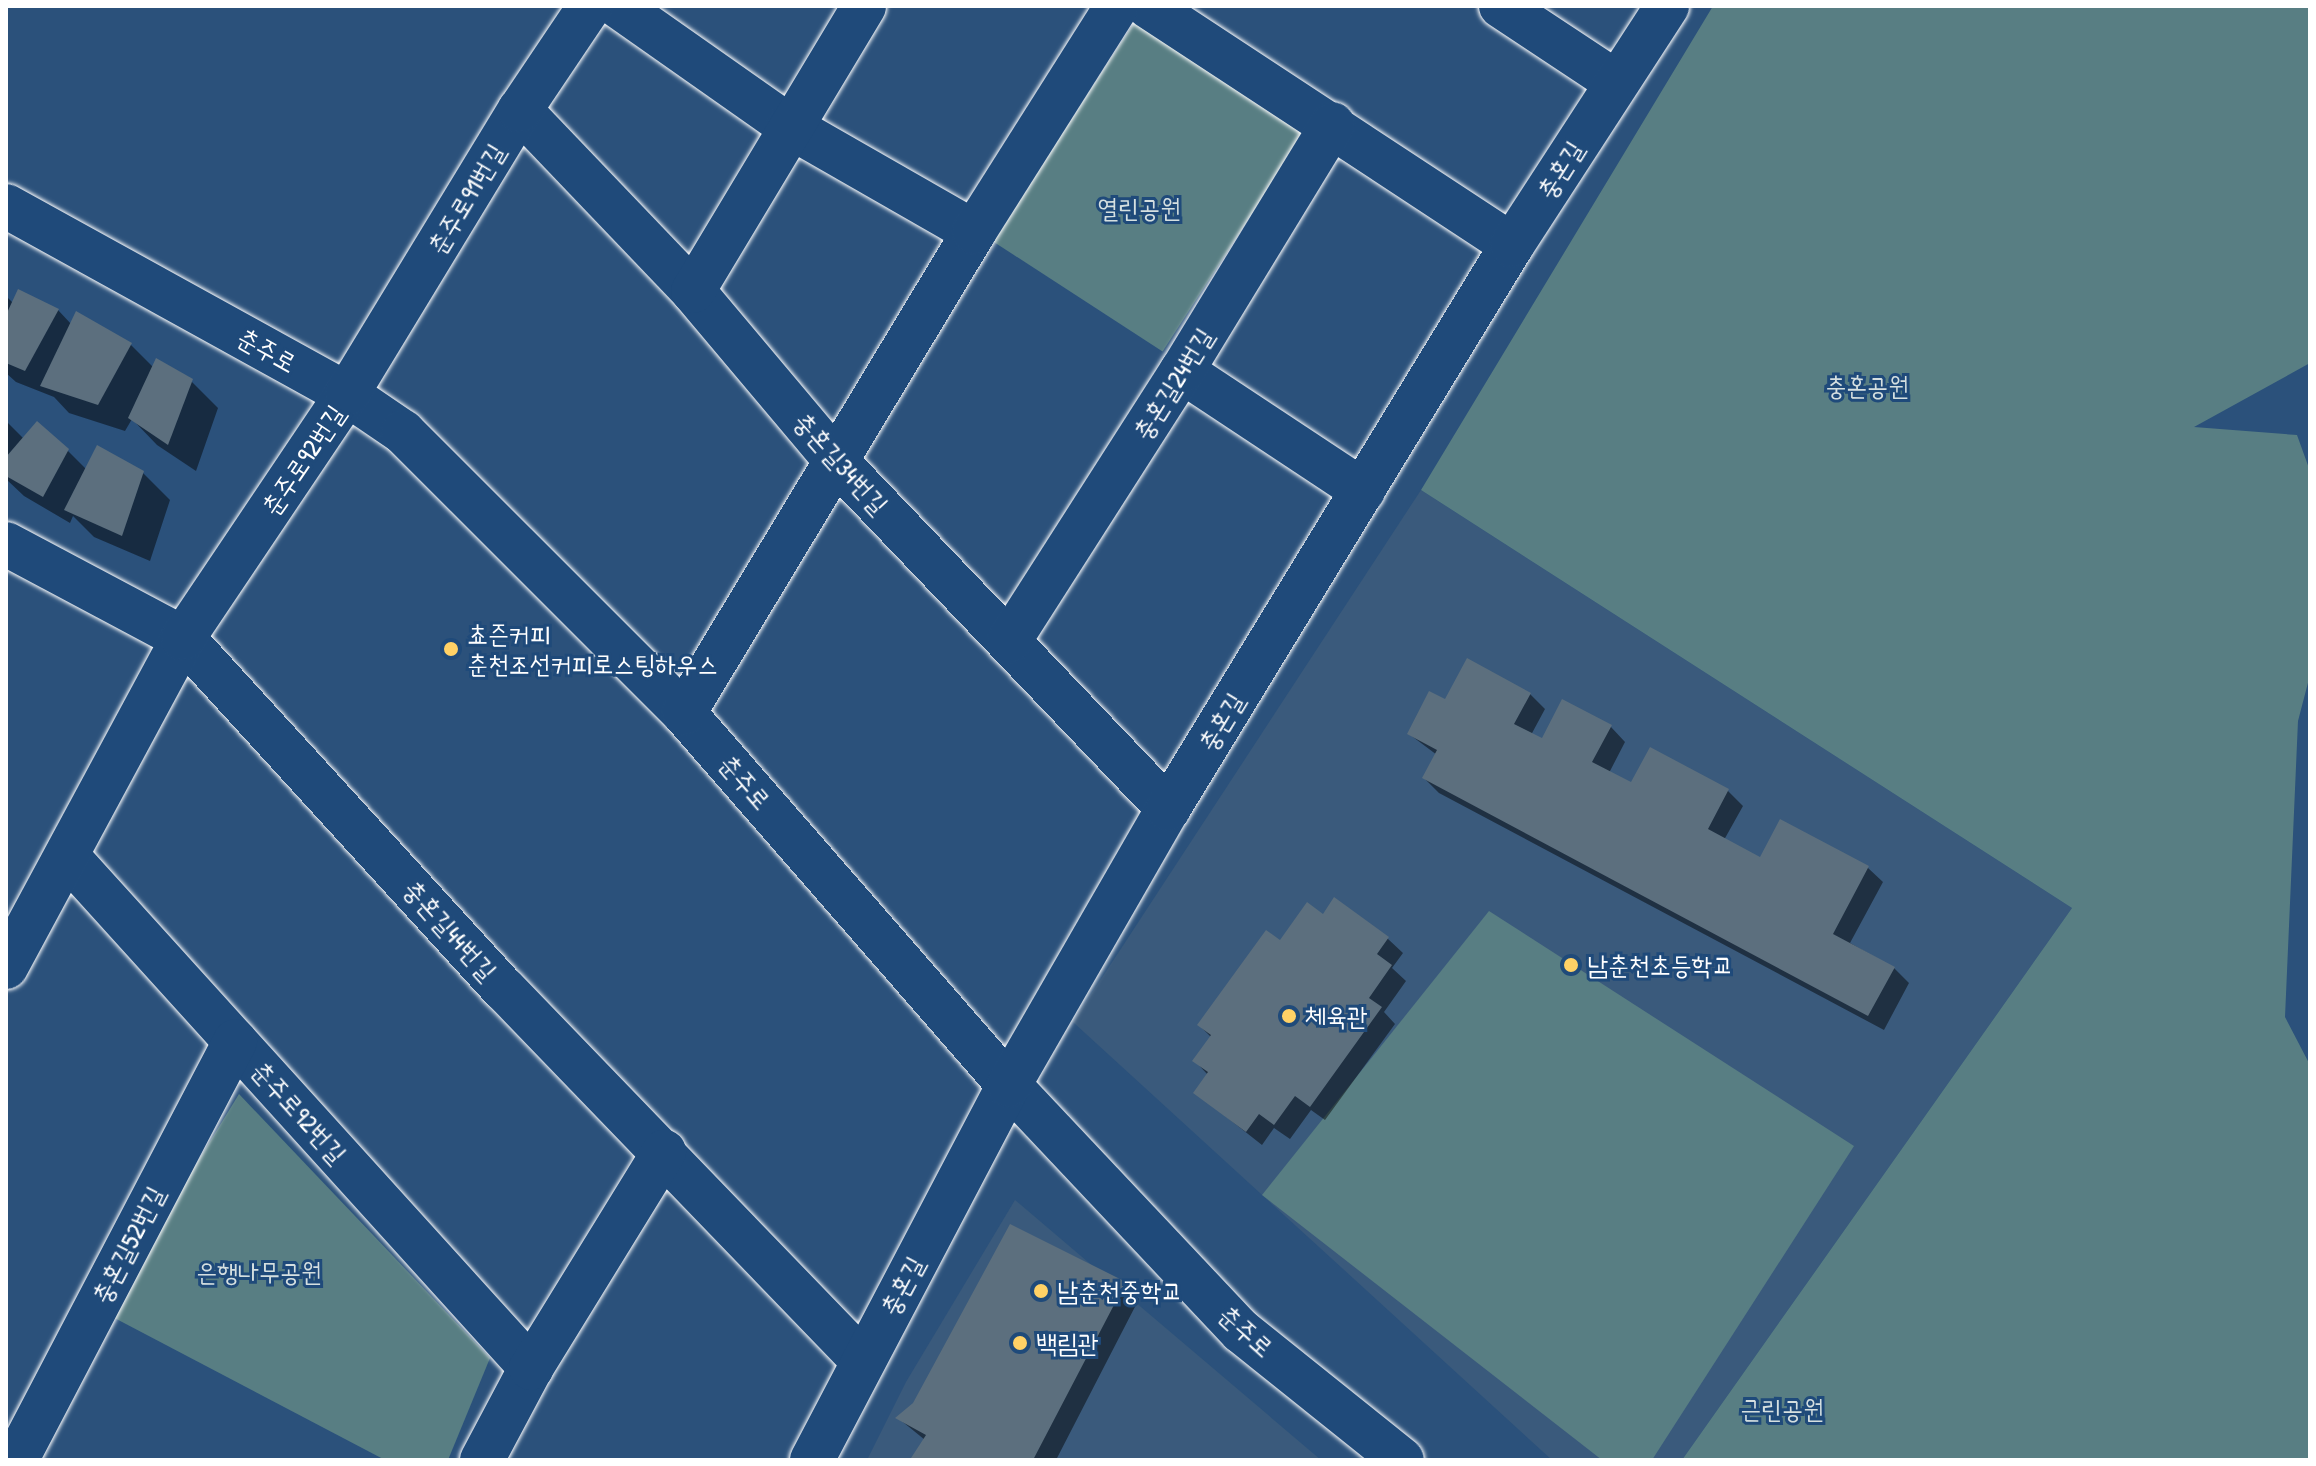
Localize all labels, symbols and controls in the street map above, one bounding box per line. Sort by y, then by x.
street label: 충혼길 [1530,135,1590,205]
street label: 춘주로91번길 [421,138,511,260]
park label: 열린공원 [1097,192,1181,224]
street label: 춘주로 [232,321,302,379]
street label: 충혼길24번길 [1126,322,1220,446]
park label: 충혼공원 [1825,370,1909,402]
street label: 춘주로92번길 [255,399,351,521]
street label: 충혼길34번길 [787,406,895,520]
place label: 쵸즌커피 춘천조선커피로스팅하우스 [467,618,718,680]
marker: 쵸즌커피 춘천조선커피로스팅하우스 [442,640,460,658]
street label: 충혼길 [1191,687,1251,757]
street label: 춘주로 [713,748,777,816]
street label: 충혼길44번길 [397,873,503,987]
place label: 남춘천초등학교 [1587,949,1733,981]
marker: 남춘천초등학교 [1562,956,1580,974]
place label: 체육관 [1305,1000,1368,1032]
marker: 체육관 [1280,1007,1298,1025]
street label: 춘주로92번길 [245,1055,353,1169]
street label: 충혼길52번길 [85,1181,171,1309]
street label: 충혼길 [873,1251,931,1321]
park label: 은행나무공원 [196,1256,322,1288]
place label: 남춘천중학교 [1057,1275,1183,1307]
marker: 남춘천중학교 [1032,1282,1050,1300]
street label: 춘주로 [1212,1298,1280,1364]
place label: 백림관 [1036,1327,1099,1359]
marker: 백림관 [1011,1334,1029,1352]
park label: 근린공원 [1740,1393,1824,1425]

